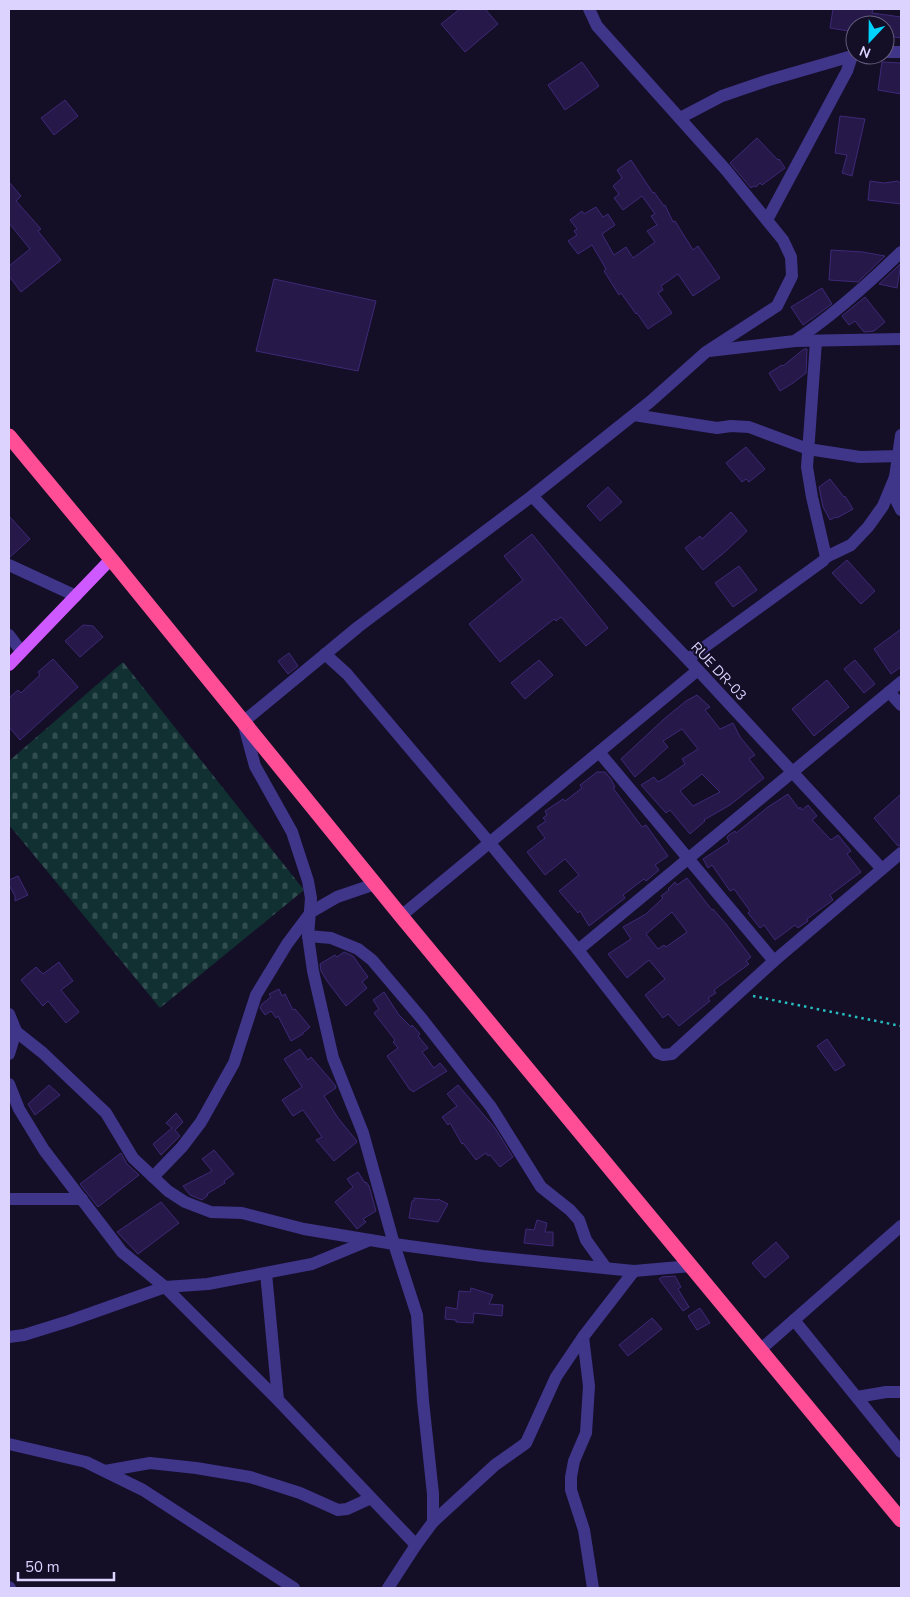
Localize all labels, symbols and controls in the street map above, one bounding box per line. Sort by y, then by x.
north arrow [845,15,895,65]
text: N [857,41,874,62]
street label: RUE DR-03 [687,638,751,705]
scale bar [18,1550,114,1582]
text: 50 m [25,1557,60,1577]

